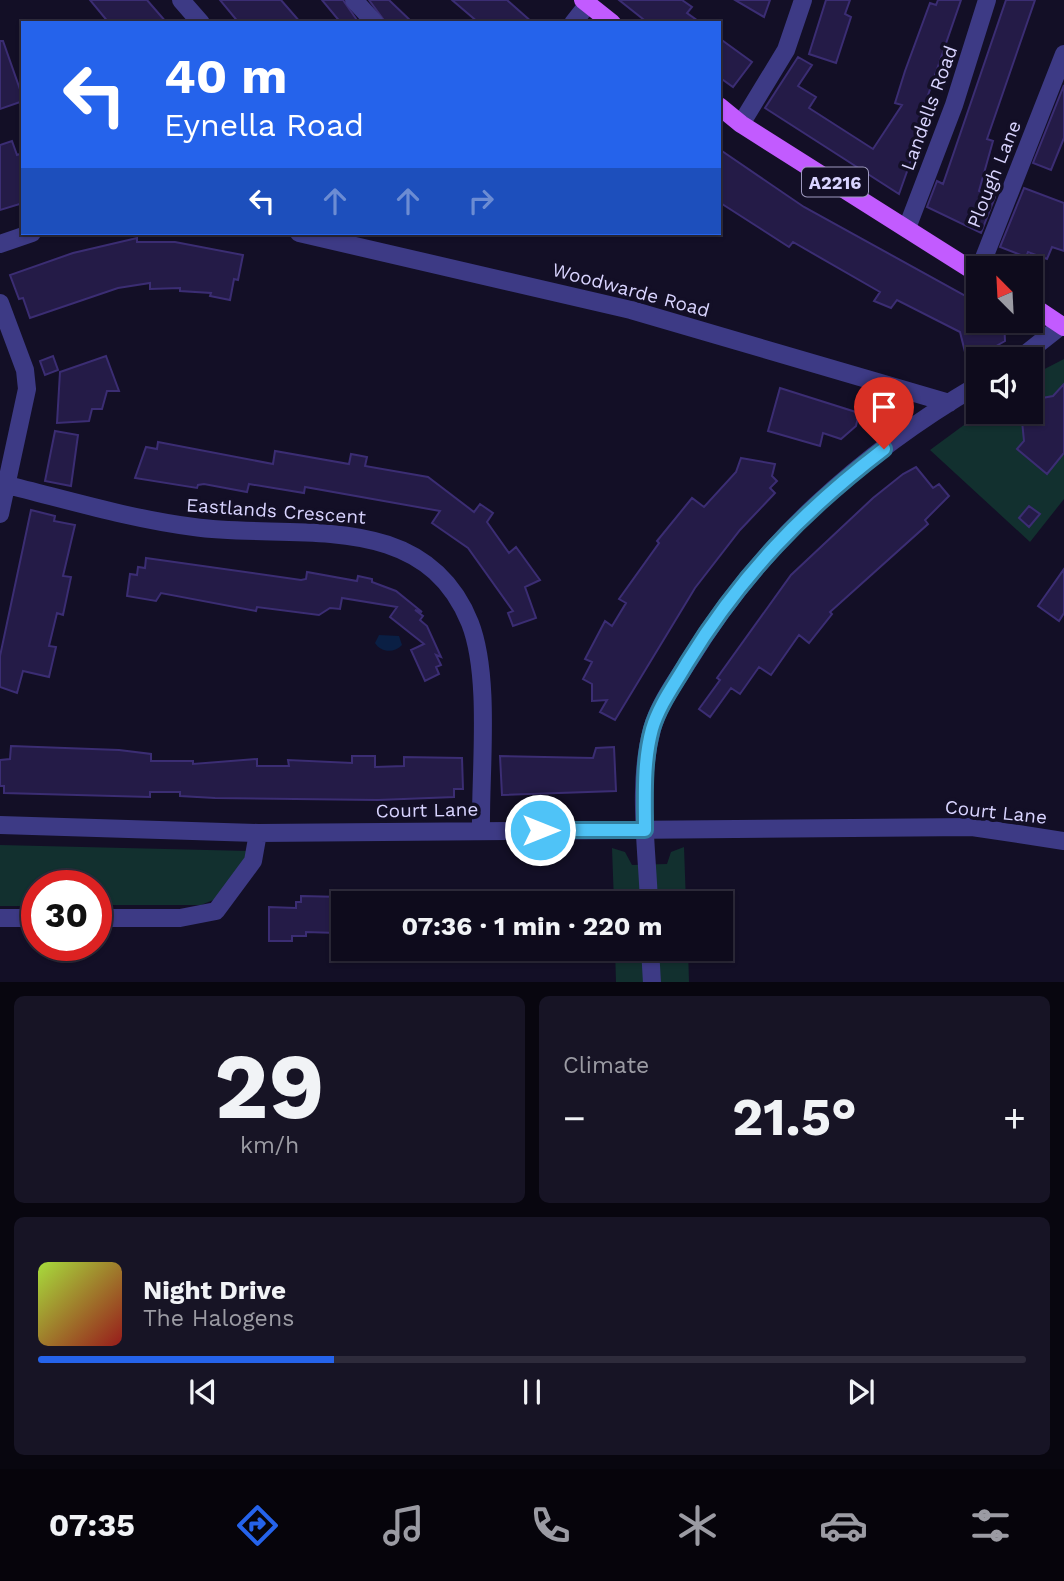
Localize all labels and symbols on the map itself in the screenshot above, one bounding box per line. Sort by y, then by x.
street label: Landells Road [896,42,962,174]
street label: Plough Lane [962,117,1026,231]
road number: A2216 [802,168,868,196]
north arrow [966,256,1043,332]
street label: Woodwarde Road [550,258,712,322]
pin [854,377,914,449]
street label: Eastlands Crescent [185,493,367,529]
position arrow [503,793,577,867]
street label: Court Lane [944,795,1048,829]
street label: Court Lane [375,798,479,822]
speed limit sign: 30 [21,870,112,961]

